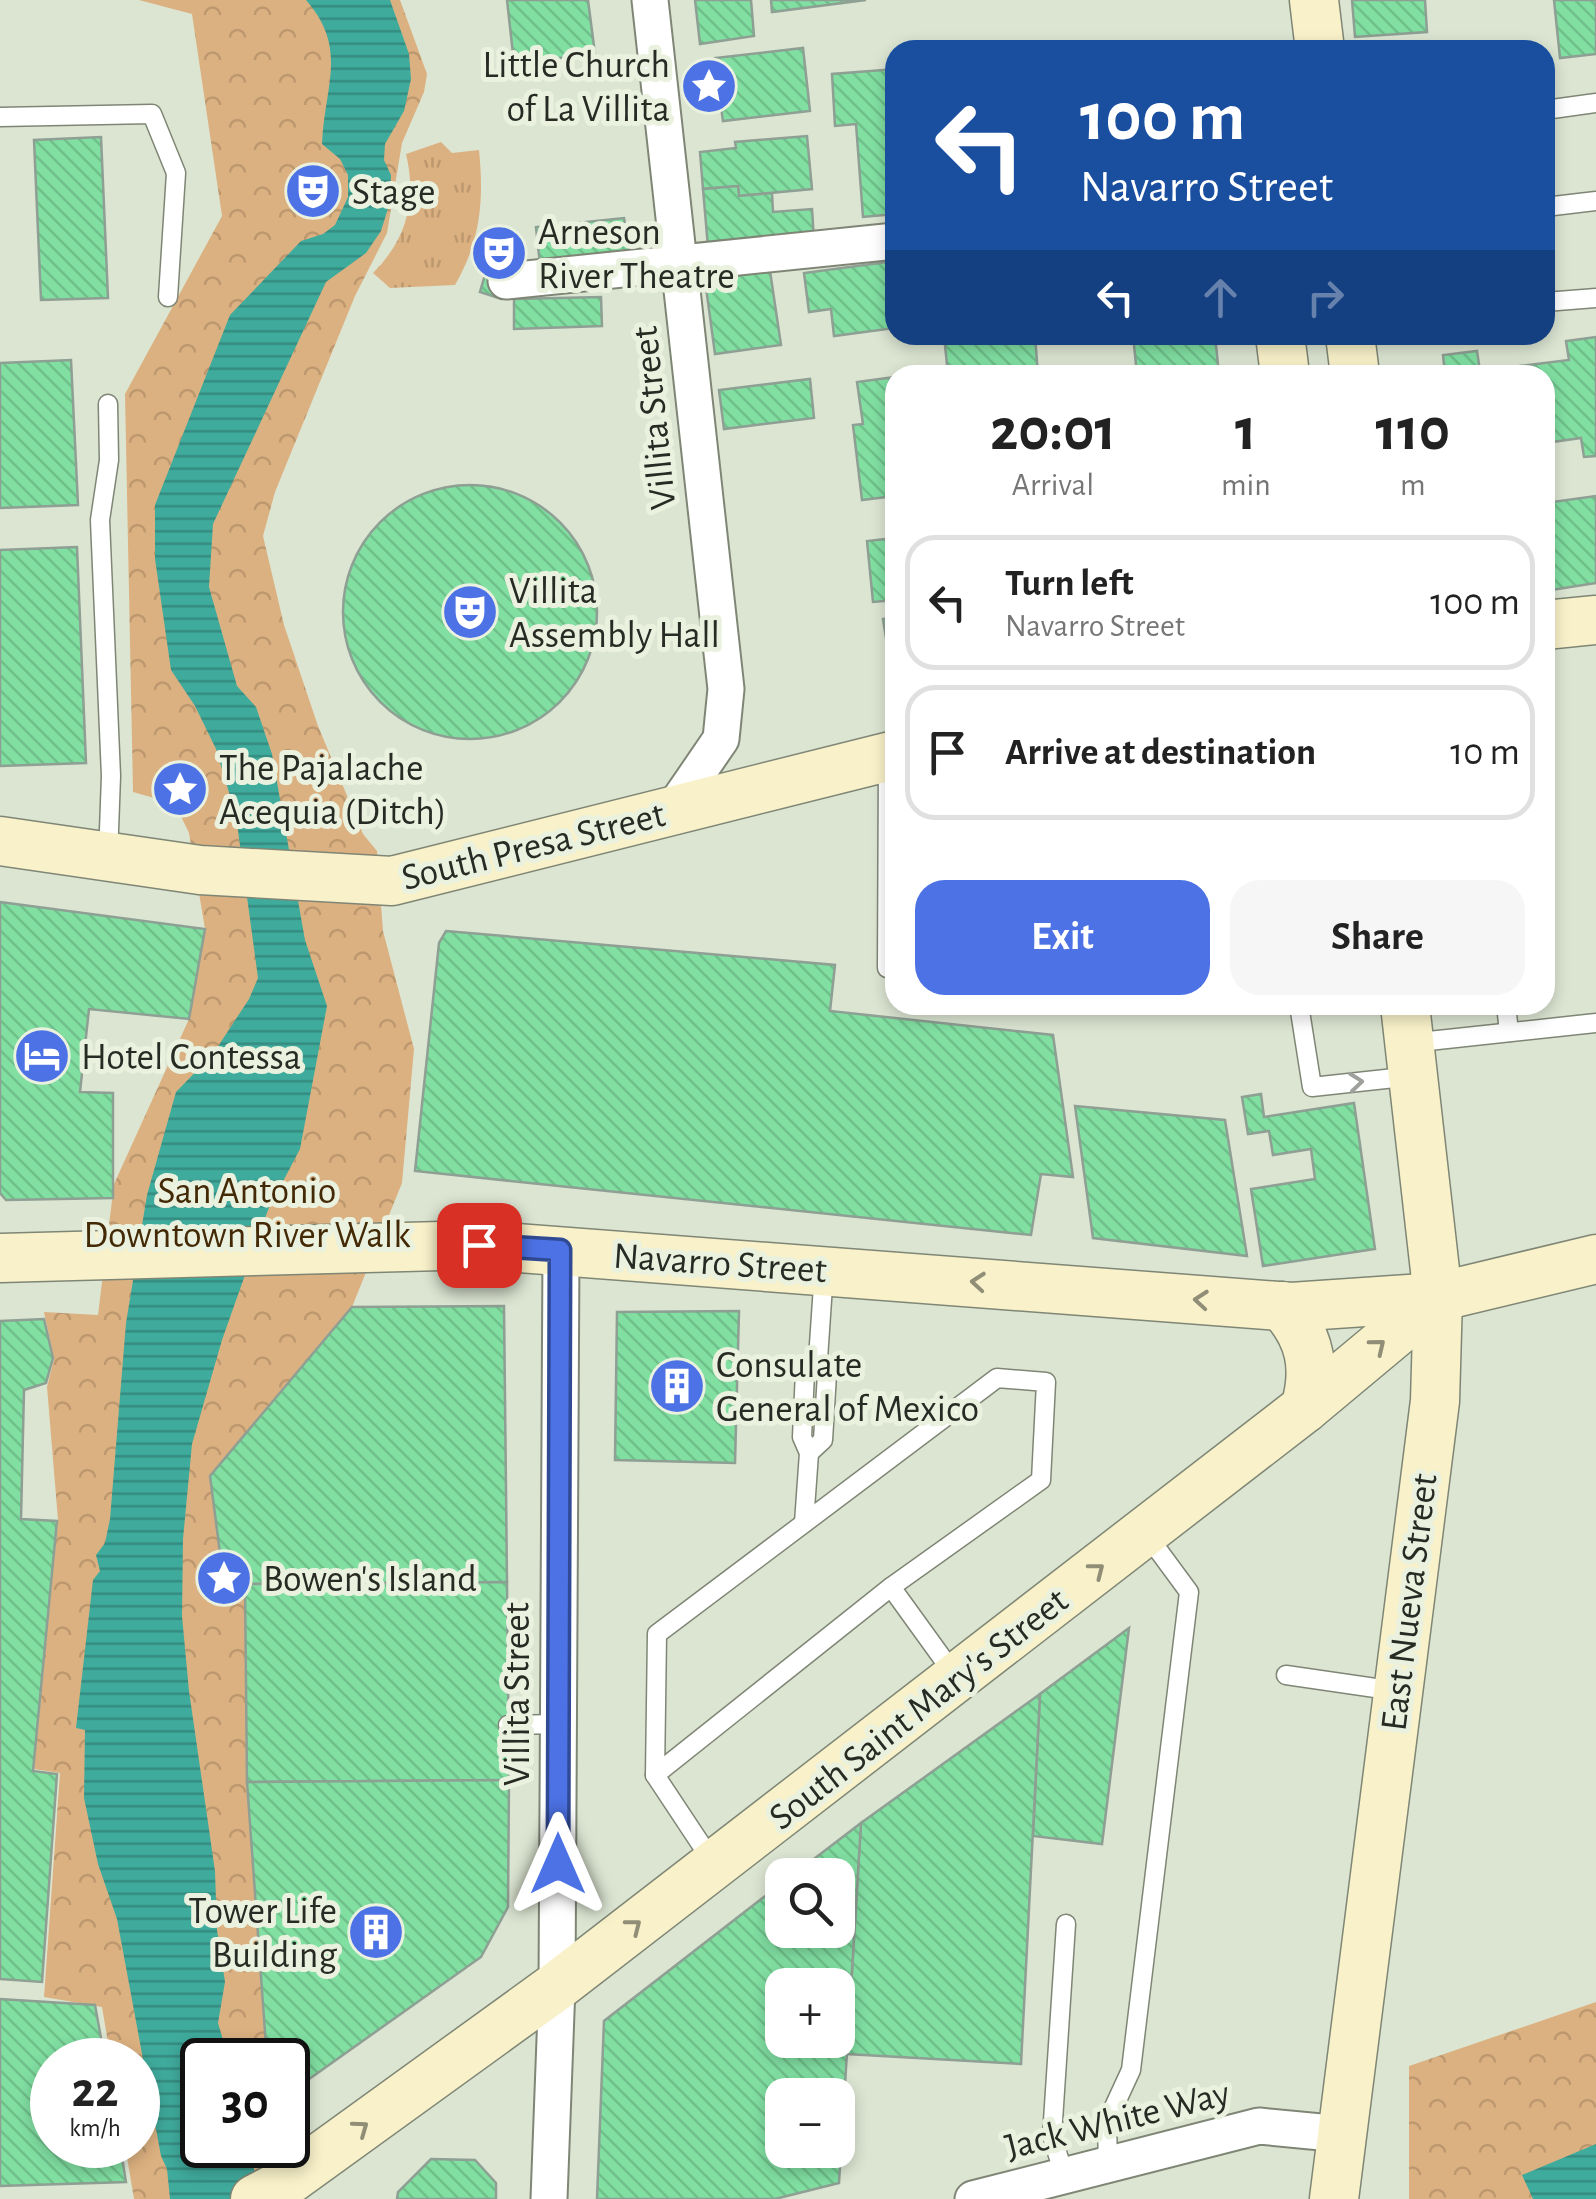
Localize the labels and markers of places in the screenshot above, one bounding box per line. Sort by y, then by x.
place label: Little Church of La Villita [482,47,670,129]
place icon: Little Church of La Villita [679,56,739,116]
theatre icon: Stage [283,161,343,221]
place label: Stage [352,174,436,212]
place label: Arneson River Theatre [538,214,735,296]
theatre icon: Arneson River Theatre [469,223,529,283]
place label: Villita Assembly Hall [509,573,720,655]
theatre icon: Villita Assembly Hall [440,582,500,642]
place label: The Pajalache Acequia (Ditch) [219,750,447,832]
place icon: The Pajalache Acequia (Ditch) [150,759,210,819]
hotel icon: Hotel Contessa [12,1026,72,1086]
place label: Hotel Contessa [81,1039,301,1077]
pin [437,1203,522,1288]
place label: Consulate General of Mexico [716,1347,979,1429]
building icon: Consulate General of Mexico [647,1356,707,1416]
place icon: Bowen's Island [194,1548,254,1608]
place label: Bowen's Island [263,1561,477,1599]
place label: Tower Life Building [188,1893,337,1975]
building icon: Tower Life Building [346,1902,406,1962]

